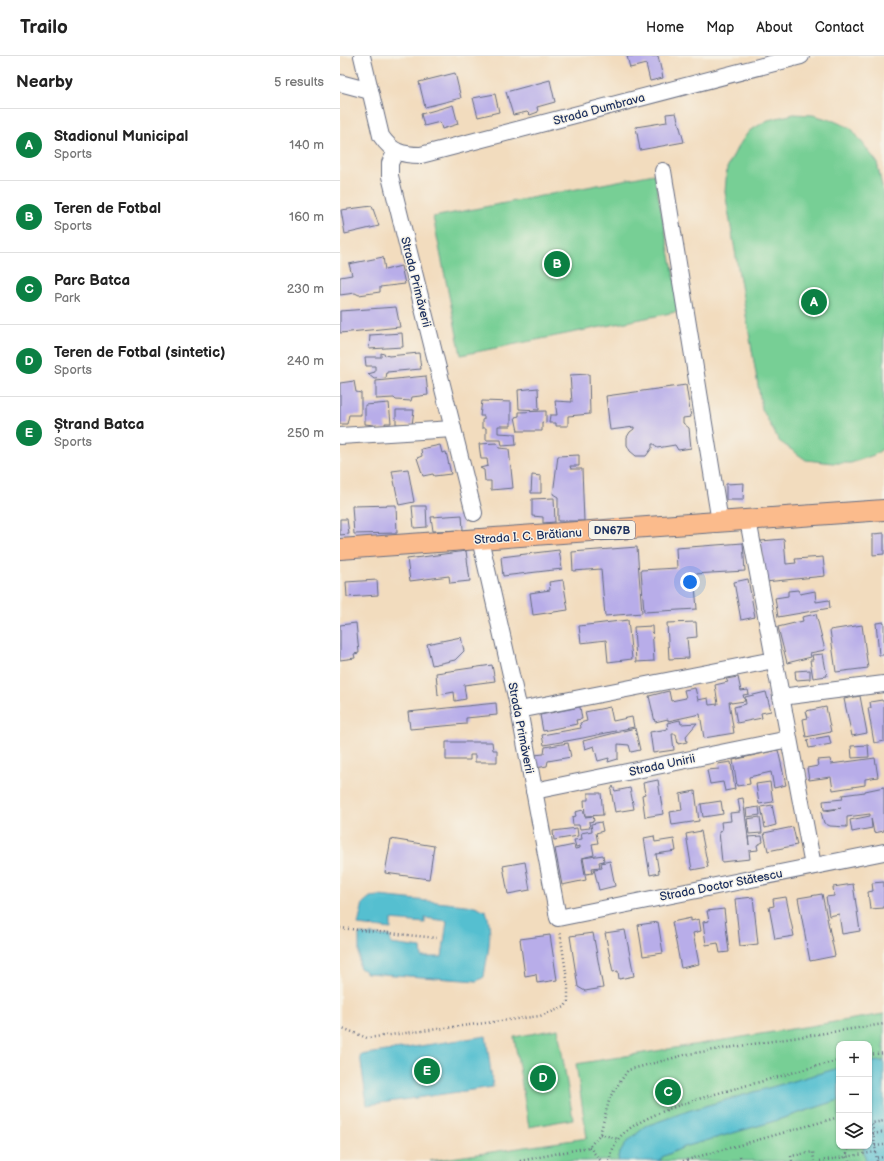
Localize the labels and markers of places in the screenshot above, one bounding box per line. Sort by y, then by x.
pin: B [544,249,570,279]
pin: A [801,287,827,317]
pin: E [414,1056,440,1086]
pin: D [530,1063,556,1093]
pin: C [655,1077,681,1107]

